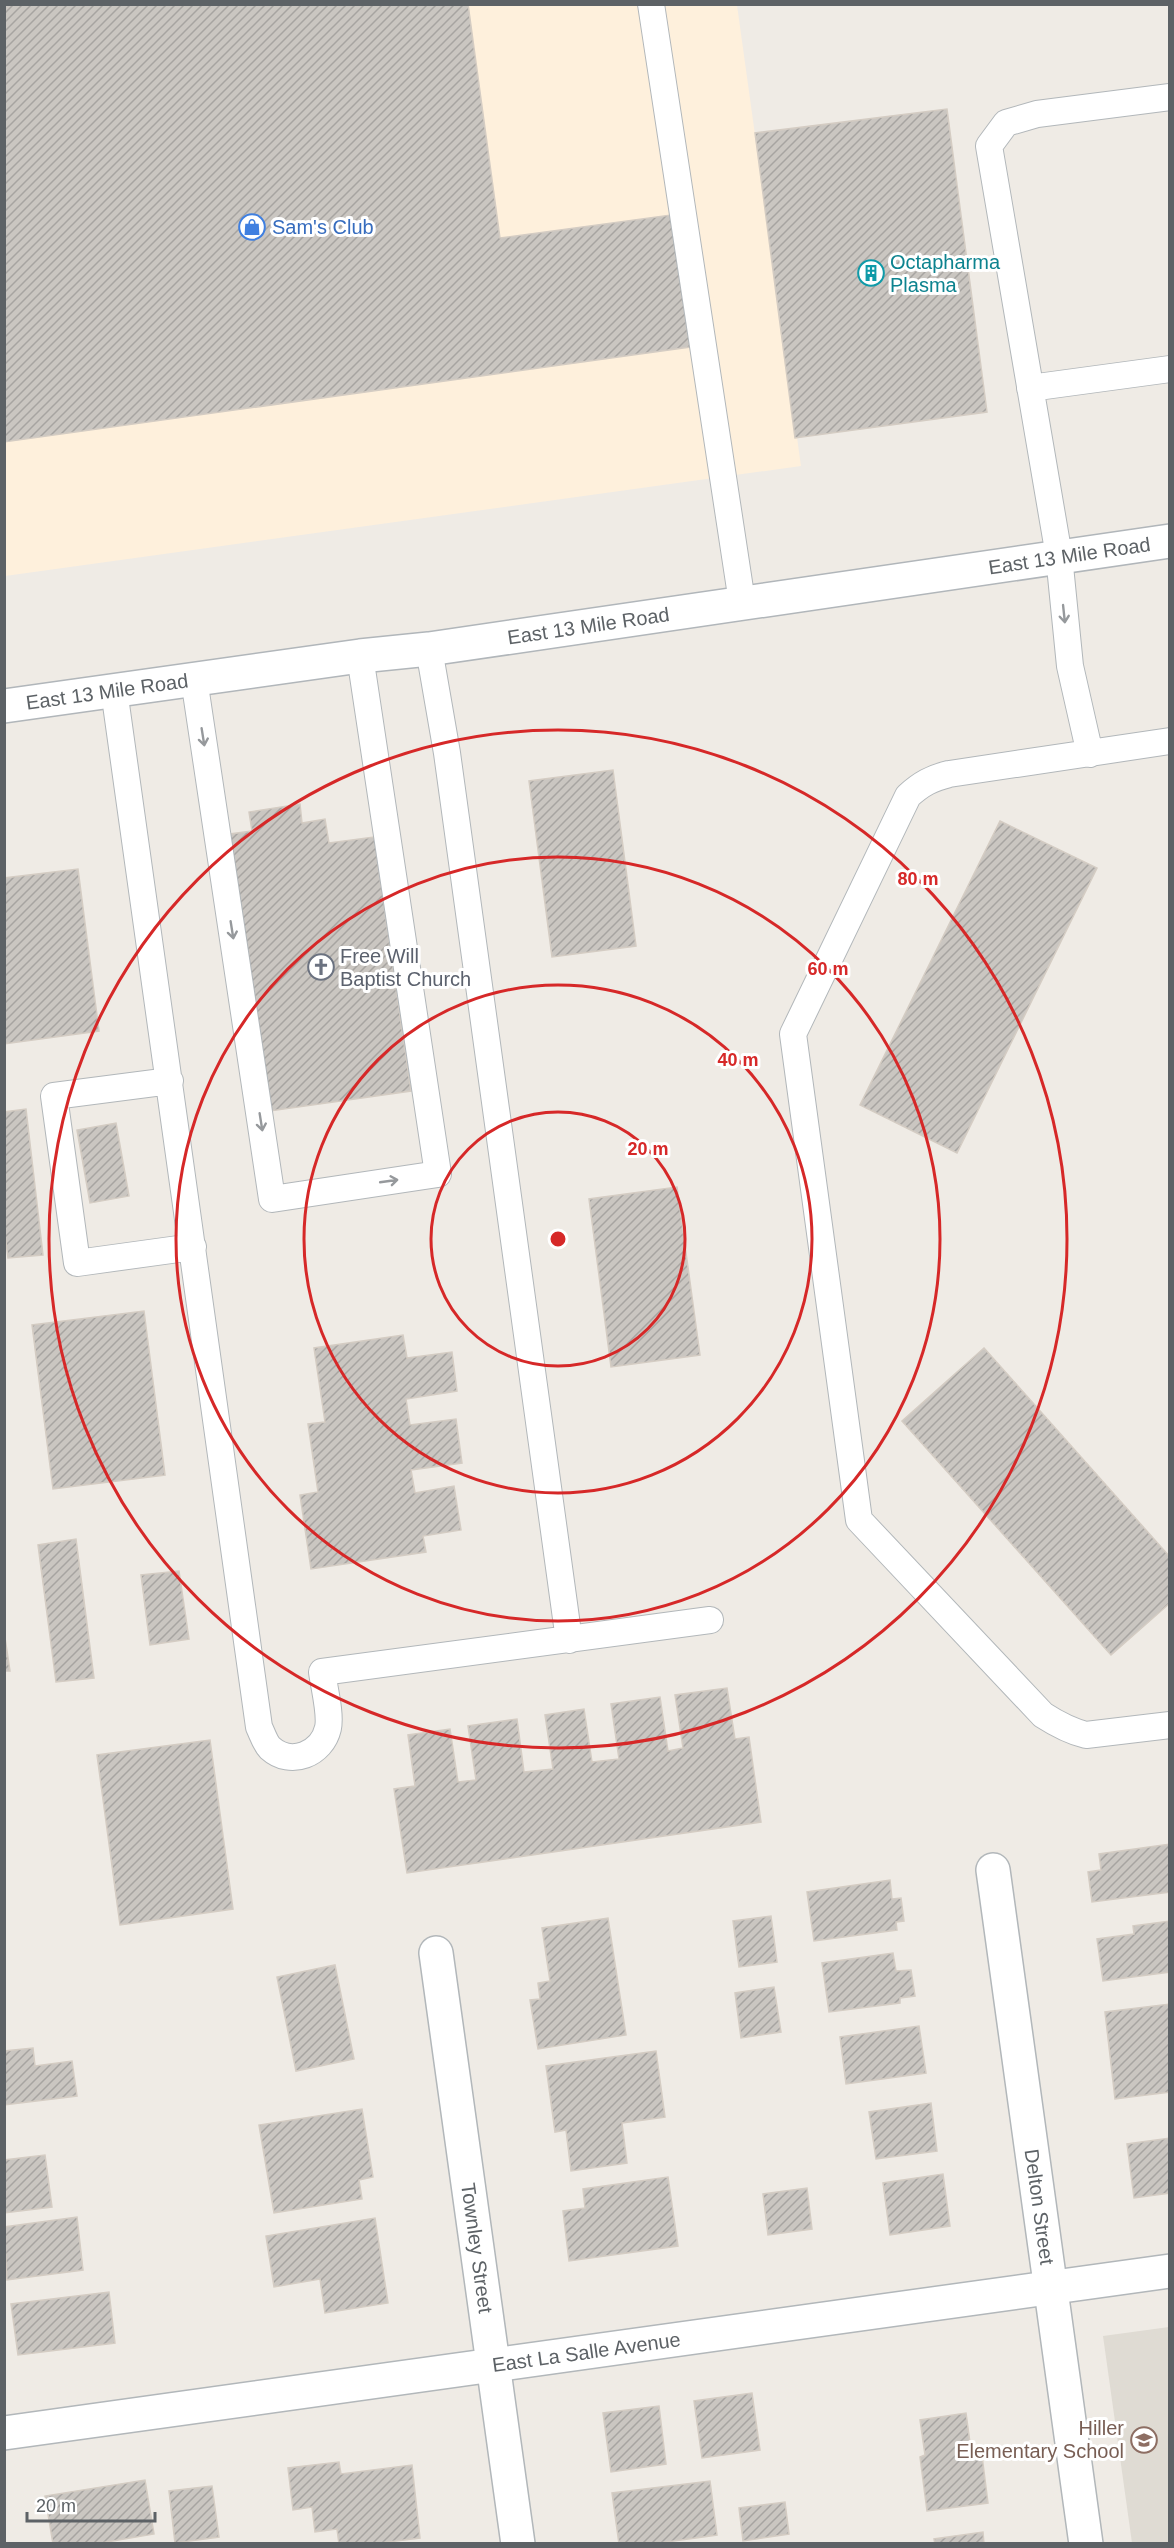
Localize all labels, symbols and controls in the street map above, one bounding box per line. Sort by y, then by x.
shop icon: Sam's Club [237,212,267,242]
place label: Sam's Club [272,216,374,238]
place label: Octapharma Plasma [890,251,1001,296]
building icon: Octapharma Plasma [856,258,886,288]
street label: East 13 Mile Road [987,533,1152,578]
street label: East 13 Mile Road [506,603,671,648]
one-way arrow [1059,604,1070,624]
street label: East 13 Mile Road [25,669,189,714]
one-way arrow [197,726,208,746]
text: 80 m [897,869,939,889]
one-way arrow [226,919,237,939]
place label: Free Will Baptist Church [340,945,471,990]
church icon: Free Will Baptist Church [306,952,336,982]
text: 60 m [807,959,849,979]
text: 40 m [717,1050,759,1070]
one-way arrow [255,1112,266,1132]
text: 20 m [627,1139,669,1159]
one-way arrow [379,1176,398,1187]
centre of rings [548,1229,568,1249]
street label: Delton Street [1021,2147,1058,2267]
street label: Townley Street [457,2182,497,2315]
street label: East La Salle Avenue [491,2328,682,2376]
place label: Hiller Elementary School [956,2417,1124,2462]
school or university icon: Hiller Elementary School [1129,2425,1159,2455]
scale bar [27,2485,154,2523]
text: 20 m [36,2496,76,2516]

